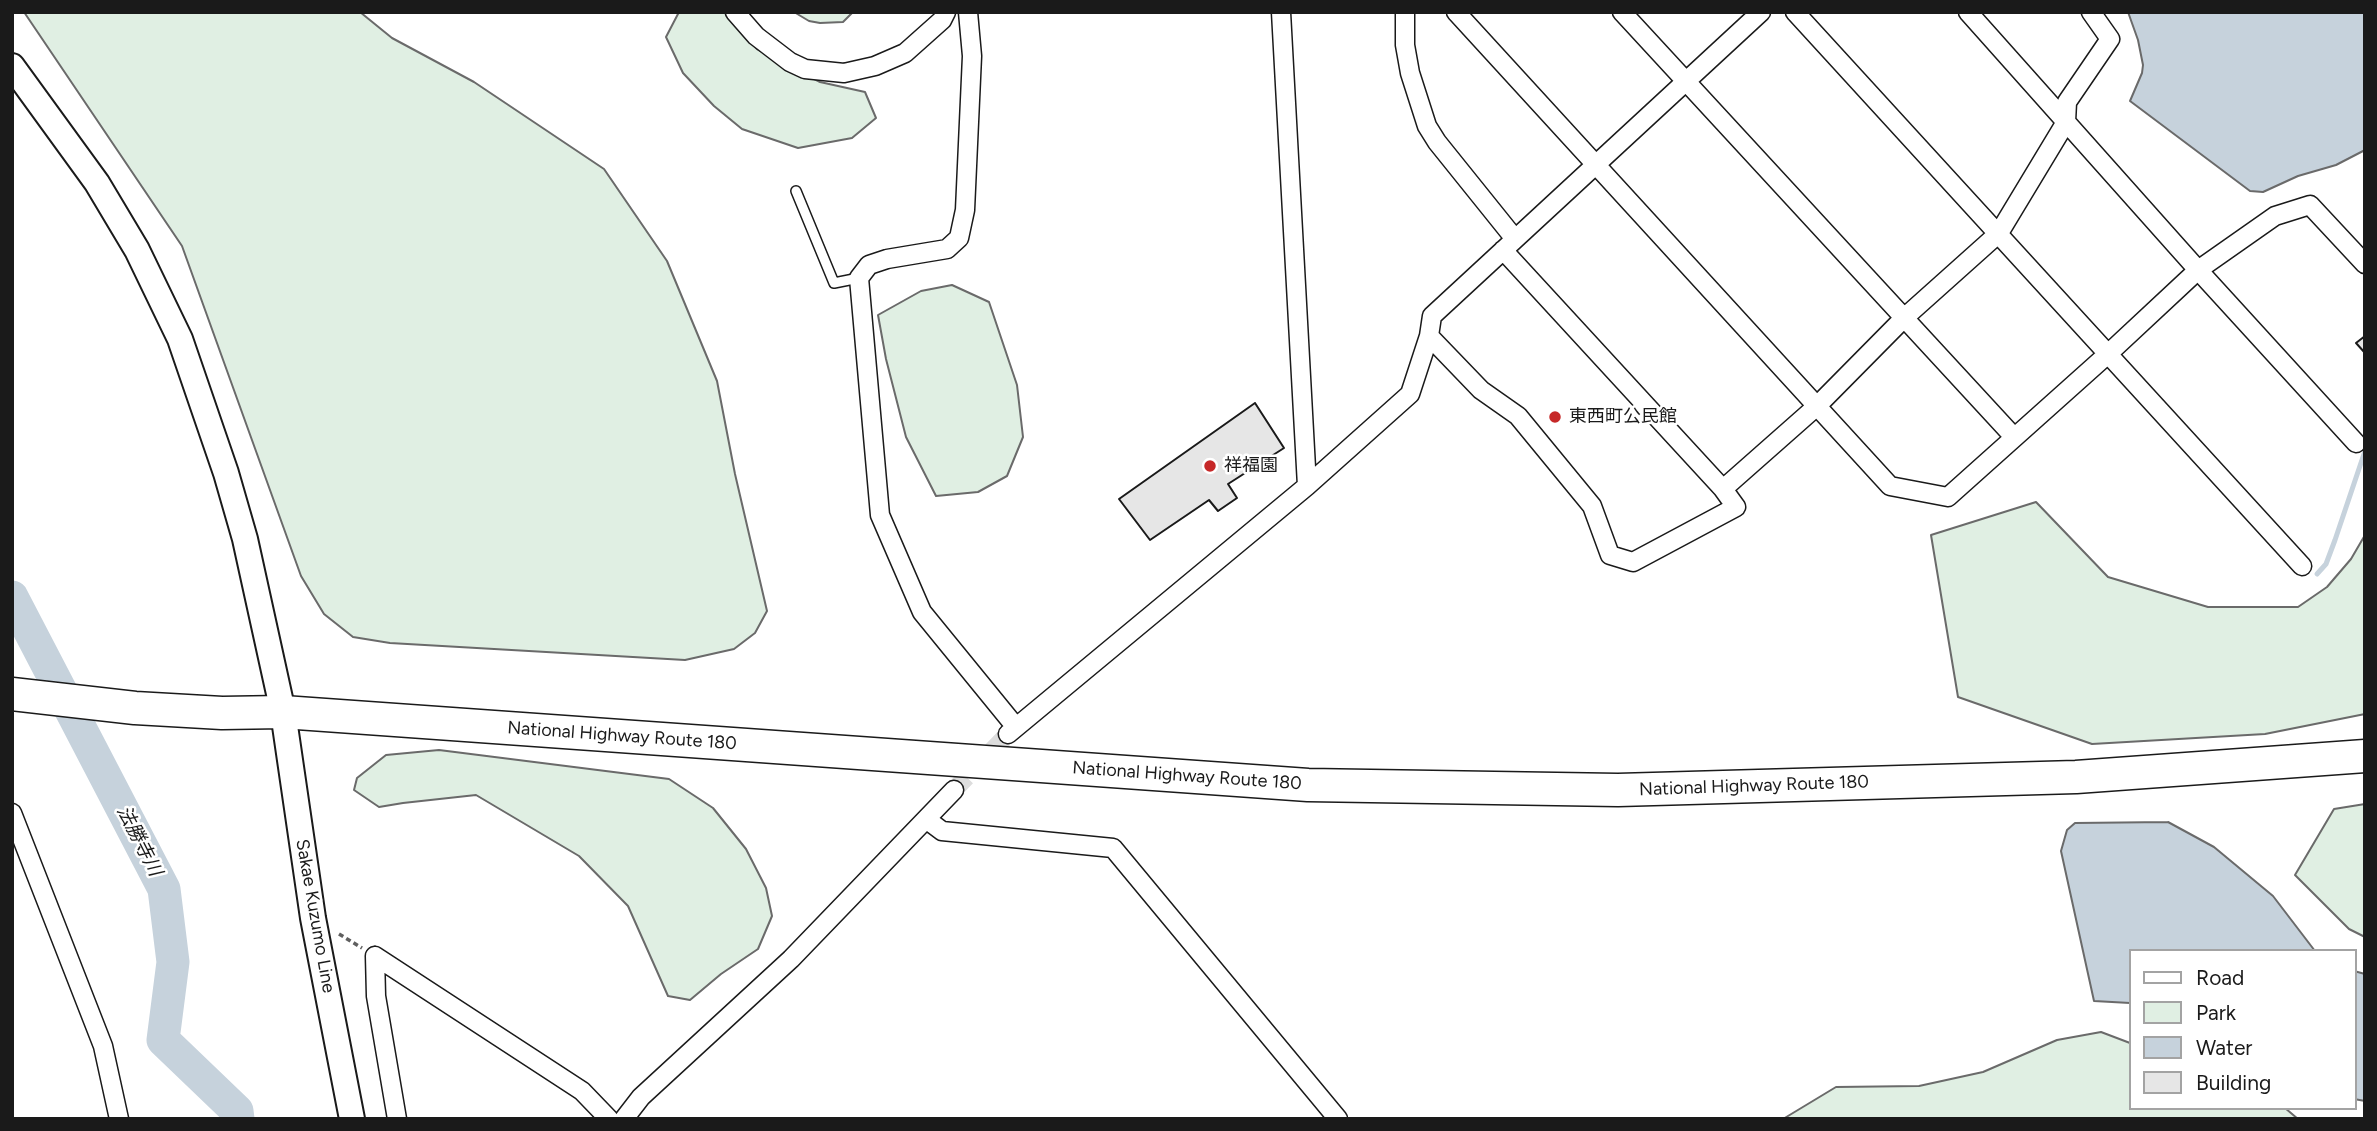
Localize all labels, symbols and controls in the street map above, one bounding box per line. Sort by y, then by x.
place label: 東西町公民館 [1569,406,1677,428]
marker: 東西町公民館 [1547,409,1563,425]
place label: 祥福園 [1224,455,1278,477]
marker: 祥福園 [1202,458,1218,474]
street label: National Highway Route 180 [507,717,737,755]
street label: National Highway Route 180 [1072,757,1302,795]
street label: National Highway Route 180 [1639,771,1869,801]
water label: 法勝寺川 [112,802,166,880]
street label: Sakae Kuzumo Line [291,837,339,995]
legend [2128,949,2356,1110]
text: Road [2196,965,2244,990]
text: Park [2196,1000,2236,1025]
text: Water [2196,1035,2252,1060]
text: Building [2196,1070,2271,1095]

